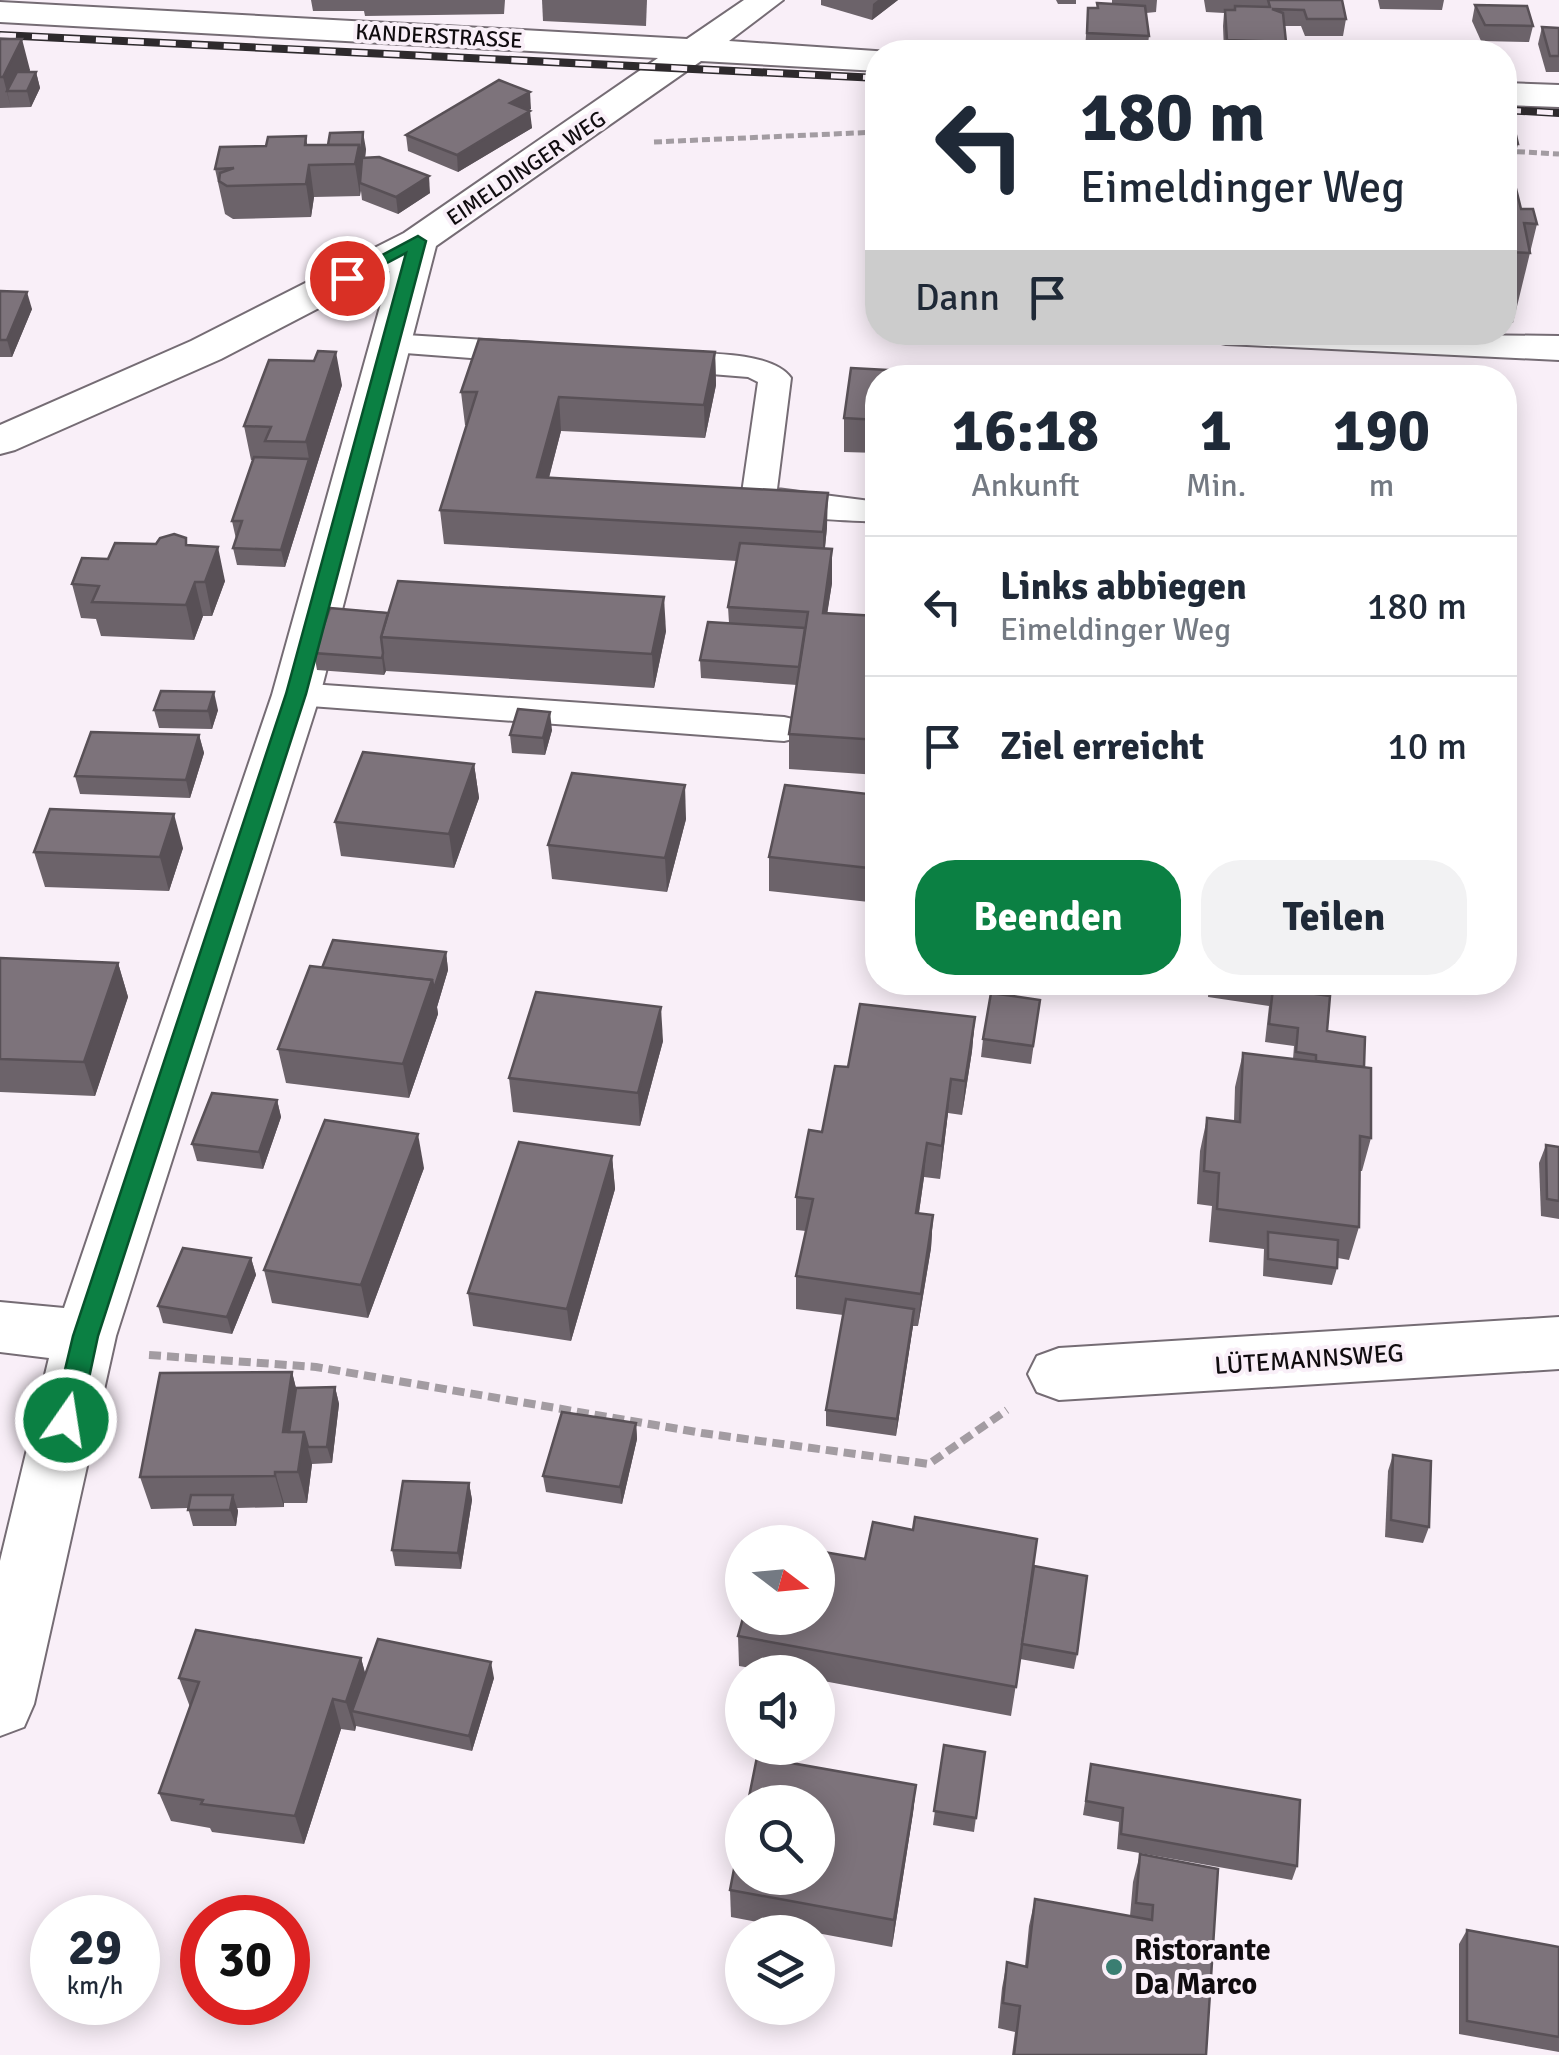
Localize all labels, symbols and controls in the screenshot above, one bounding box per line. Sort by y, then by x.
street label: KANDERSTRASSE [355,18,523,54]
text: 180 m [1080,74,1265,160]
icon: left [915,80,1045,210]
street label: EIMELDINGER WEG [441,105,611,231]
text: Eimeldinger Weg [1080,160,1405,215]
pin [305,236,390,321]
icon: arrive [320,251,375,306]
icon: arrive [1020,270,1075,325]
text: Dann [915,274,1000,321]
text: 16:18 [952,394,1099,468]
text: 1 [1200,394,1232,468]
text: 190 [1333,394,1430,468]
text: Ankunft [971,466,1080,505]
text: Min. [1186,466,1246,505]
text: m [1369,466,1394,505]
text: Links abbiegen [1000,563,1247,610]
icon: left [915,579,970,634]
text: 180 m [1367,583,1467,630]
text: Eimeldinger Weg [1000,610,1231,649]
icon: arrive [915,719,970,774]
text: Ziel erreicht [1000,723,1204,770]
text: 10 m [1387,723,1467,770]
button: Beenden [915,860,1181,975]
button: Teilen [1201,860,1467,975]
street label: LÜTEMANNSWEG [1213,1337,1405,1381]
position arrow [14,1368,118,1472]
north arrow [725,1525,835,1635]
map controls [725,1525,835,2025]
button: sound [725,1655,835,1765]
button: search [725,1785,835,1895]
speed limit sign: 30 [180,1895,310,2025]
button: layers [725,1915,835,2025]
text: 29 [68,1917,122,1979]
place label: Ristorante Da Marco [1134,1932,1271,2003]
marker: Ristorante Da Marco [1103,1956,1125,1978]
text: km/h [67,1970,123,2001]

